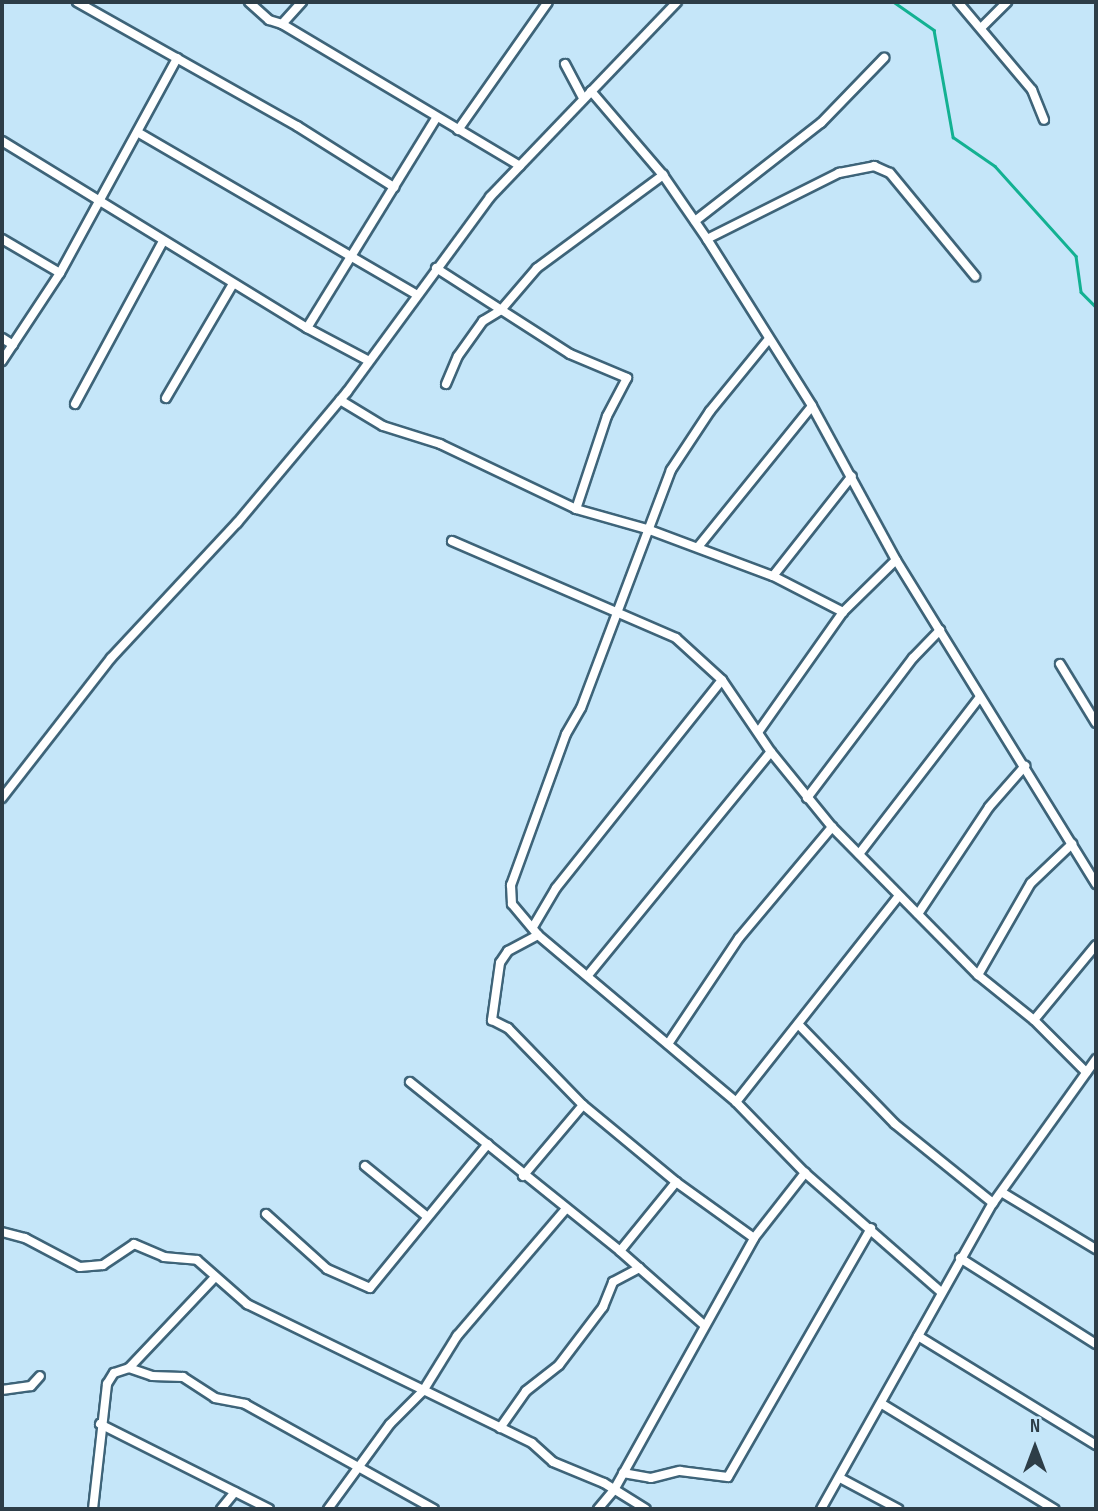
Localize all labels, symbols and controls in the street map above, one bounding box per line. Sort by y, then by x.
north arrow [1000,1413,1070,1483]
text: N [1030,1415,1040,1438]

